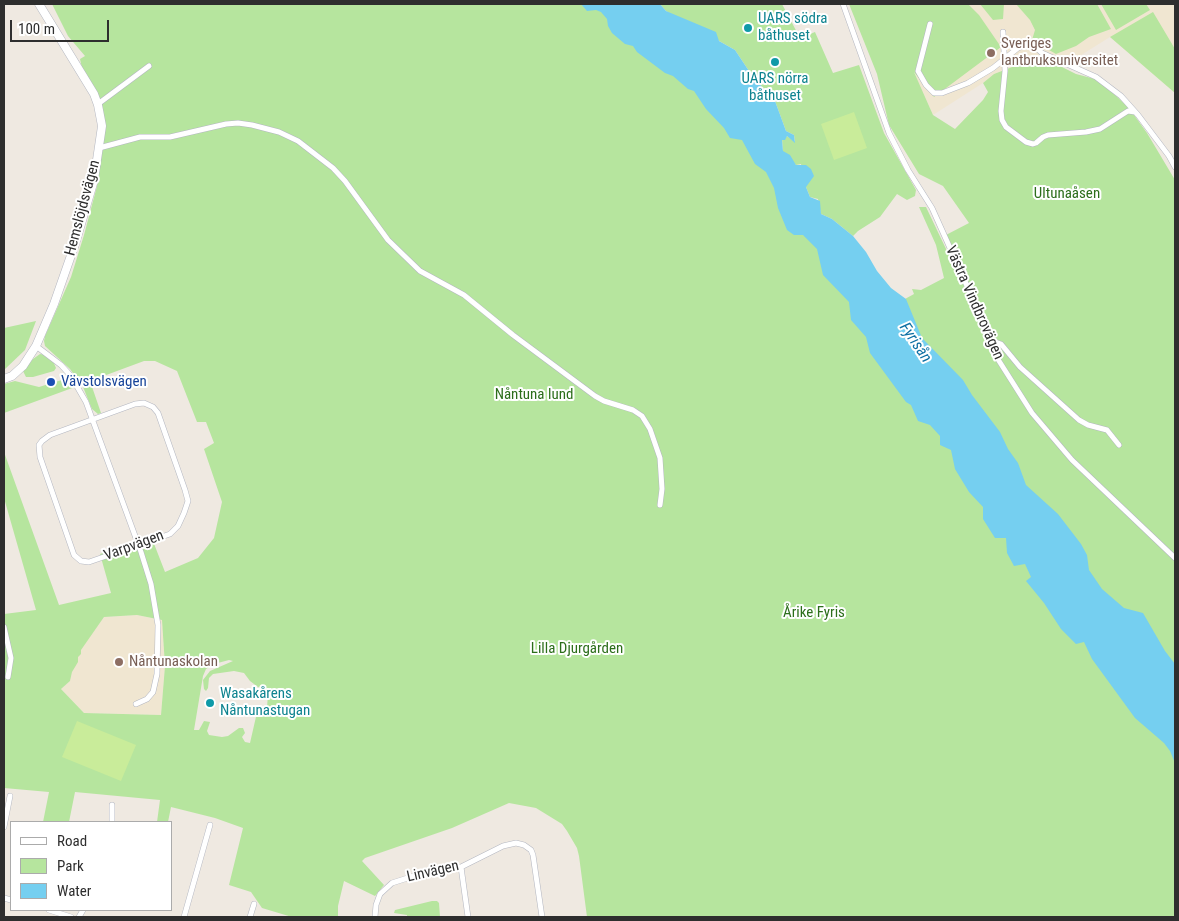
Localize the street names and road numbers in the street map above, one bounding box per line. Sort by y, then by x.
street label: Hemslöjdsvägen [62,158,104,258]
street label: Västra Vindbrovägen [941,243,1007,363]
street label: Varpvägen [102,527,166,565]
street label: Linvägen [405,857,461,887]

